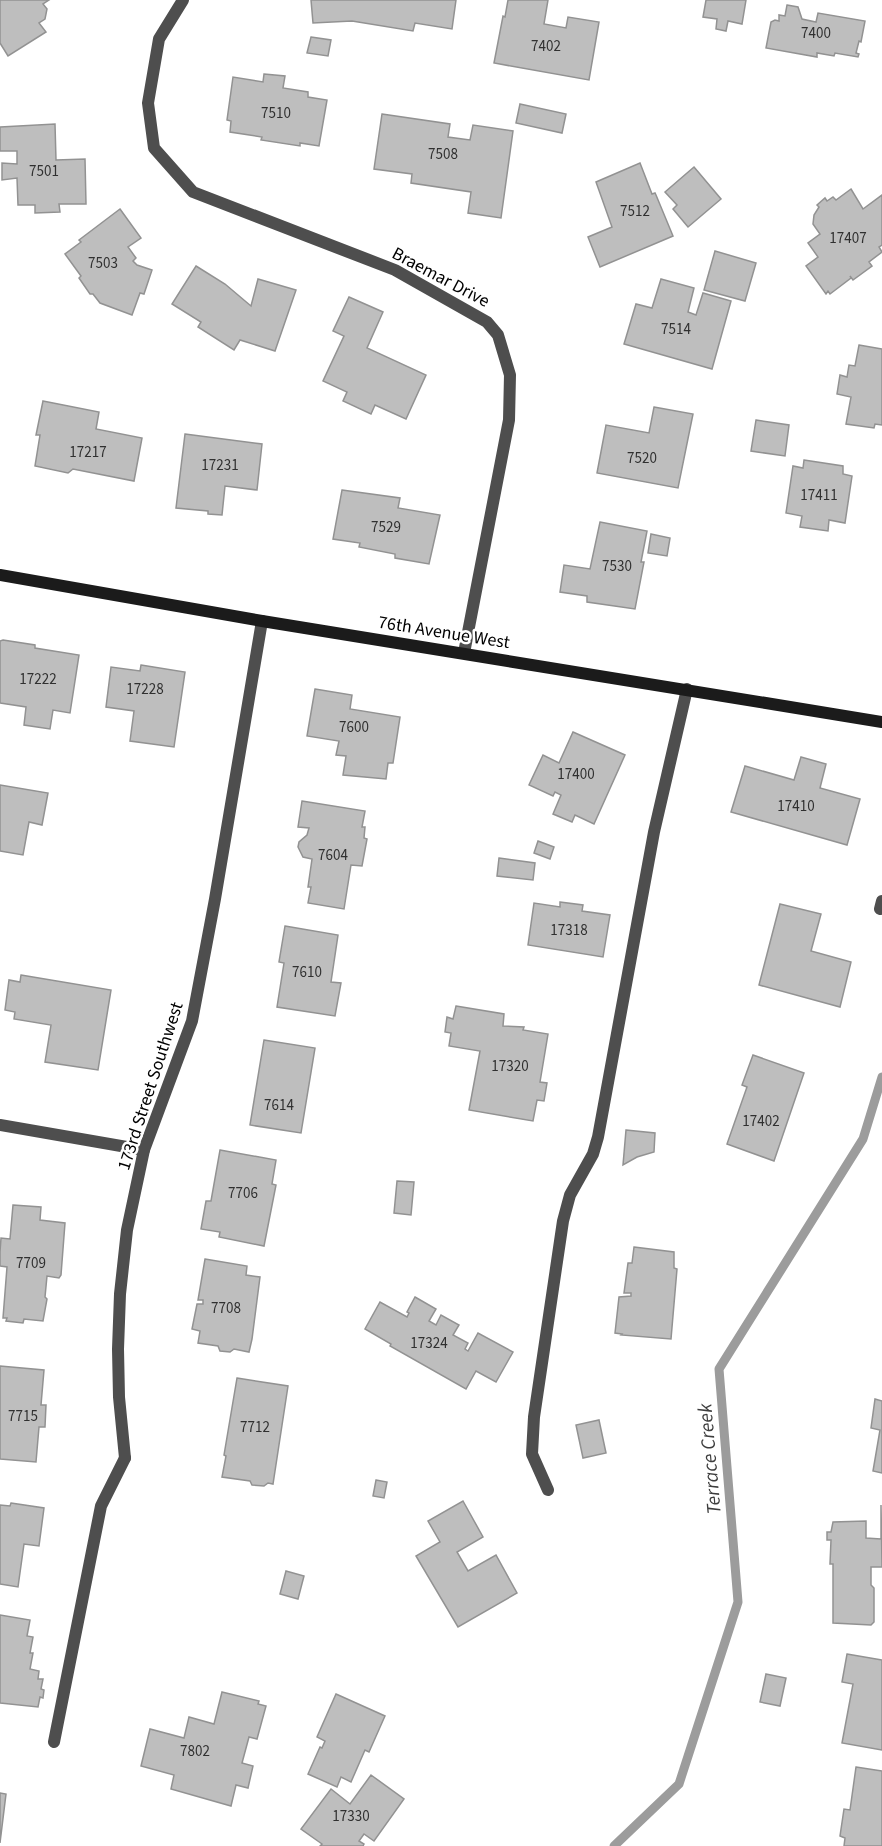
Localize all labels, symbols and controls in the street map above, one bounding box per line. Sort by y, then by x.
house number: 7400 [801,23,831,44]
house number: 7402 [531,36,561,57]
house number: 7510 [261,103,291,124]
house number: 7508 [428,144,458,165]
house number: 7501 [29,161,59,182]
house number: 7512 [620,201,650,222]
house number: 17407 [829,228,867,249]
street label: Braemar Drive [388,241,494,314]
house number: 7503 [88,253,118,274]
house number: 7514 [661,319,691,340]
house number: 17217 [69,442,107,463]
house number: 7520 [627,448,657,469]
house number: 17231 [201,455,239,476]
house number: 17411 [800,485,838,506]
house number: 7529 [371,517,401,538]
house number: 7530 [602,556,632,577]
street label: 76th Avenue West [376,610,511,655]
house number: 17222 [19,669,57,690]
house number: 17228 [126,679,164,700]
house number: 7600 [339,717,369,738]
house number: 17400 [557,764,595,785]
house number: 17410 [777,796,815,817]
house number: 7604 [318,845,348,866]
house number: 17318 [550,920,588,941]
house number: 7610 [292,962,322,983]
street label: 173rd Street Southwest [112,999,189,1173]
house number: 17320 [491,1056,529,1077]
house number: 7614 [264,1095,294,1116]
house number: 17402 [742,1111,780,1132]
house number: 7706 [228,1183,258,1204]
house number: 7709 [16,1253,46,1274]
house number: 7708 [211,1298,241,1319]
house number: 17324 [410,1333,448,1354]
water label: Terrace Creek [691,1402,729,1515]
house number: 7715 [8,1406,38,1427]
house number: 7712 [240,1417,270,1438]
house number: 7802 [180,1741,210,1762]
house number: 17330 [332,1806,370,1827]

